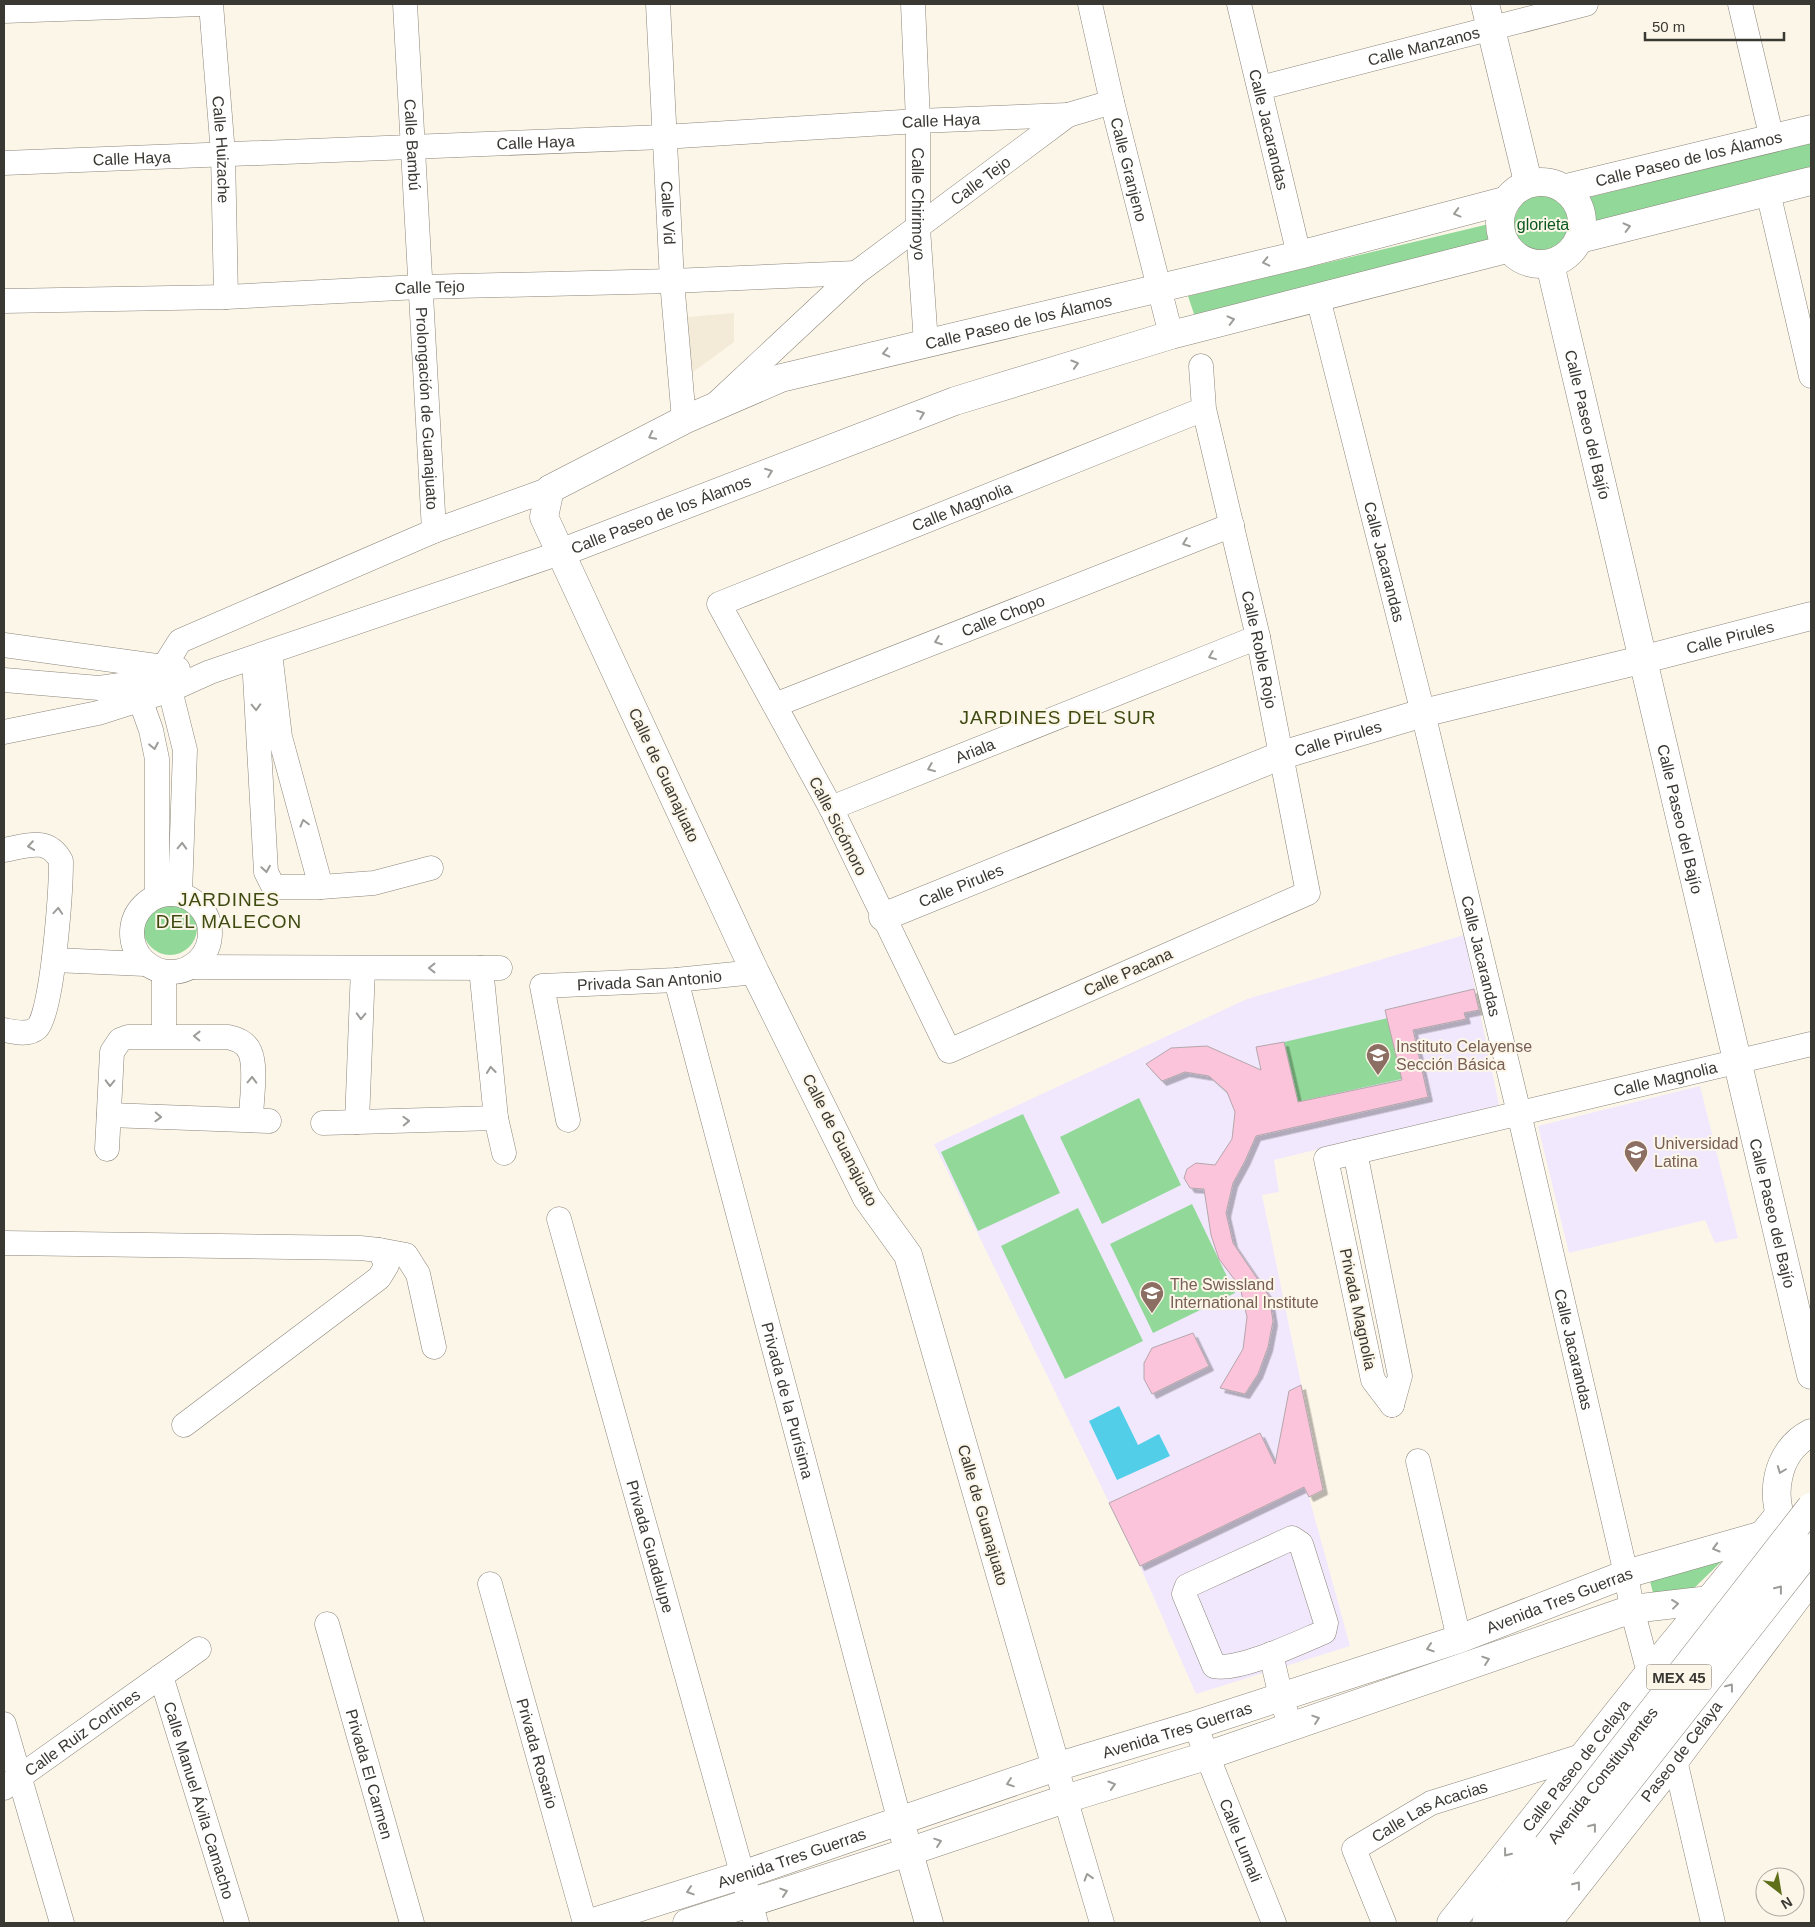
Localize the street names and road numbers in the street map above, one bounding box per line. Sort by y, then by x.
street label: Calle Manzanos [1366,23,1481,68]
street label: Calle Jacarandas [1246,67,1292,192]
street label: Calle Huizache [210,95,233,204]
street label: Calle Bambú [402,99,424,191]
street label: Calle Haya [901,110,981,130]
street label: Calle Granjeno [1108,116,1150,223]
street label: Calle Paseo de los Álamos [1593,128,1784,189]
street label: Calle Haya [496,132,575,152]
street label: Calle Chirimoyo [910,147,929,261]
street label: Calle Haya [92,148,171,168]
street label: Calle Tejo [947,153,1014,208]
street label: Calle Vid [658,180,679,245]
street label: Calle Tejo [394,277,465,297]
street label: Calle Paseo de los Álamos [923,291,1113,352]
street label: Prolongación de Guanajuato [413,307,441,510]
street label: Calle Paseo del Bajío [1562,348,1614,501]
street label: Calle Paseo de los Álamos [568,472,753,557]
street label: Calle Magnolia [909,479,1014,534]
street label: Calle Jacarandas [1361,500,1408,624]
street label: Calle Roble Rojo [1239,589,1280,710]
street label: Calle Chopo [959,591,1047,639]
street label: Calle Pirules [1684,617,1776,656]
street label: Calle de Guanajuato [625,705,703,845]
street label: Calle Pirules [1292,717,1383,759]
street label: Ariala [953,735,997,766]
street label: Calle Paseo del Bajío [1655,742,1706,895]
street label: Calle Sicómoro [806,774,870,878]
street label: Calle Pirules [916,861,1006,910]
street label: Calle Jacarandas [1459,894,1504,1018]
street label: Calle Pacana [1081,945,1175,999]
street label: Privada San Antonio [577,967,723,993]
street label: Calle Magnolia [1612,1058,1719,1099]
street label: Calle de Guanajuato [799,1071,881,1209]
street label: Calle Paseo del Bajío [1747,1137,1799,1290]
street label: Privada Magnolia [1337,1247,1379,1371]
street label: Calle Jacarandas [1552,1287,1596,1411]
street label: Privada de la Purísima [759,1320,817,1480]
street label: Calle de Guanajuato [955,1443,1011,1588]
street label: Privada Guadalupe [624,1478,677,1615]
street label: Avenida Tres Guerras [1484,1564,1634,1636]
road number: MEX 45 [1646,1664,1712,1690]
street label: Calle Ruiz Cortines [21,1686,143,1779]
street label: Privada Rosario [514,1696,561,1811]
street label: Calle Paseo de Celaya [1519,1696,1633,1835]
street label: Paseo de Celaya [1637,1697,1725,1805]
street label: Avenida Tres Guerras [1100,1699,1254,1761]
street label: Calle Manuel Ávila Camacho [161,1700,238,1901]
street label: Avenida Constituyentes [1544,1704,1661,1846]
street label: Privada El Carmen [343,1707,396,1841]
street label: Calle Las Acacias [1368,1777,1490,1845]
street label: Calle Lumali [1217,1796,1265,1884]
street label: Avenida Tres Guerras [715,1825,868,1891]

